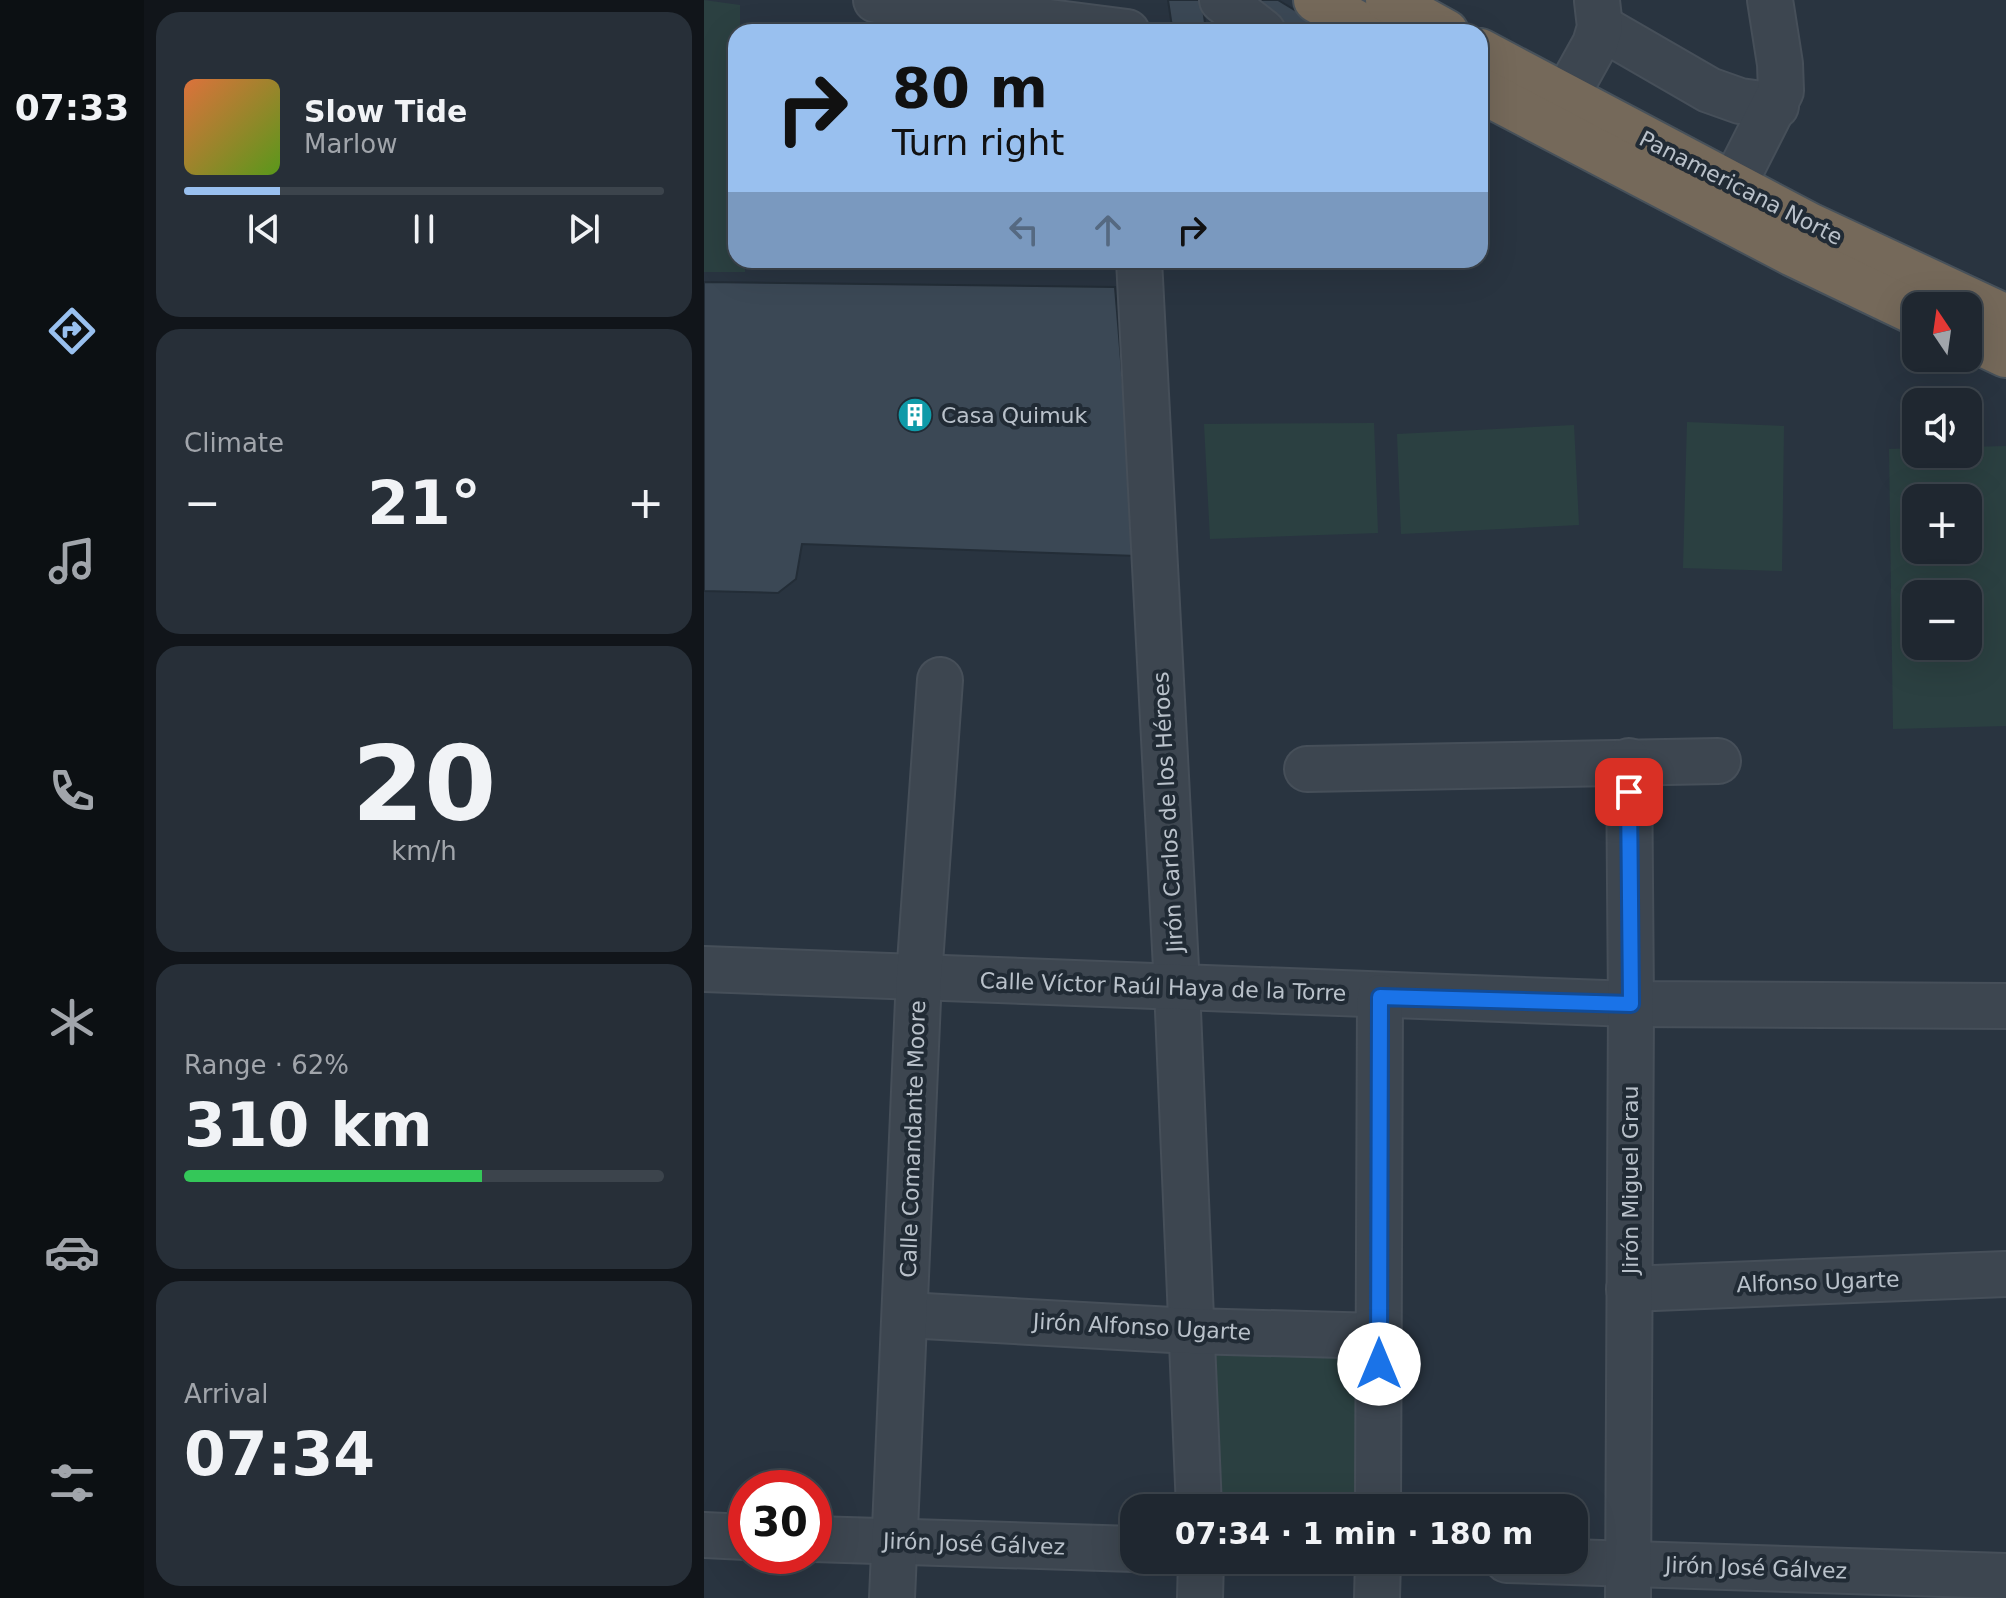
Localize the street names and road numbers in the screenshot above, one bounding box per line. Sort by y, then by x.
street label: Panamericana Norte [1635,126,1847,250]
street label: Jirón Carlos de los Héroes [1148,671,1188,955]
street label: Calle Víctor Raúl Haya de la Torre [979,968,1347,1006]
street label: Calle Comandante Moore [896,1000,930,1278]
street label: Jirón Miguel Grau [1618,1086,1643,1276]
street label: Alfonso Ugarte [1736,1267,1900,1297]
street label: Jirón Alfonso Ugarte [1030,1309,1252,1345]
street label: Jirón José Gálvez [880,1528,1066,1560]
street label: Jirón José Gálvez [1662,1552,1848,1584]

